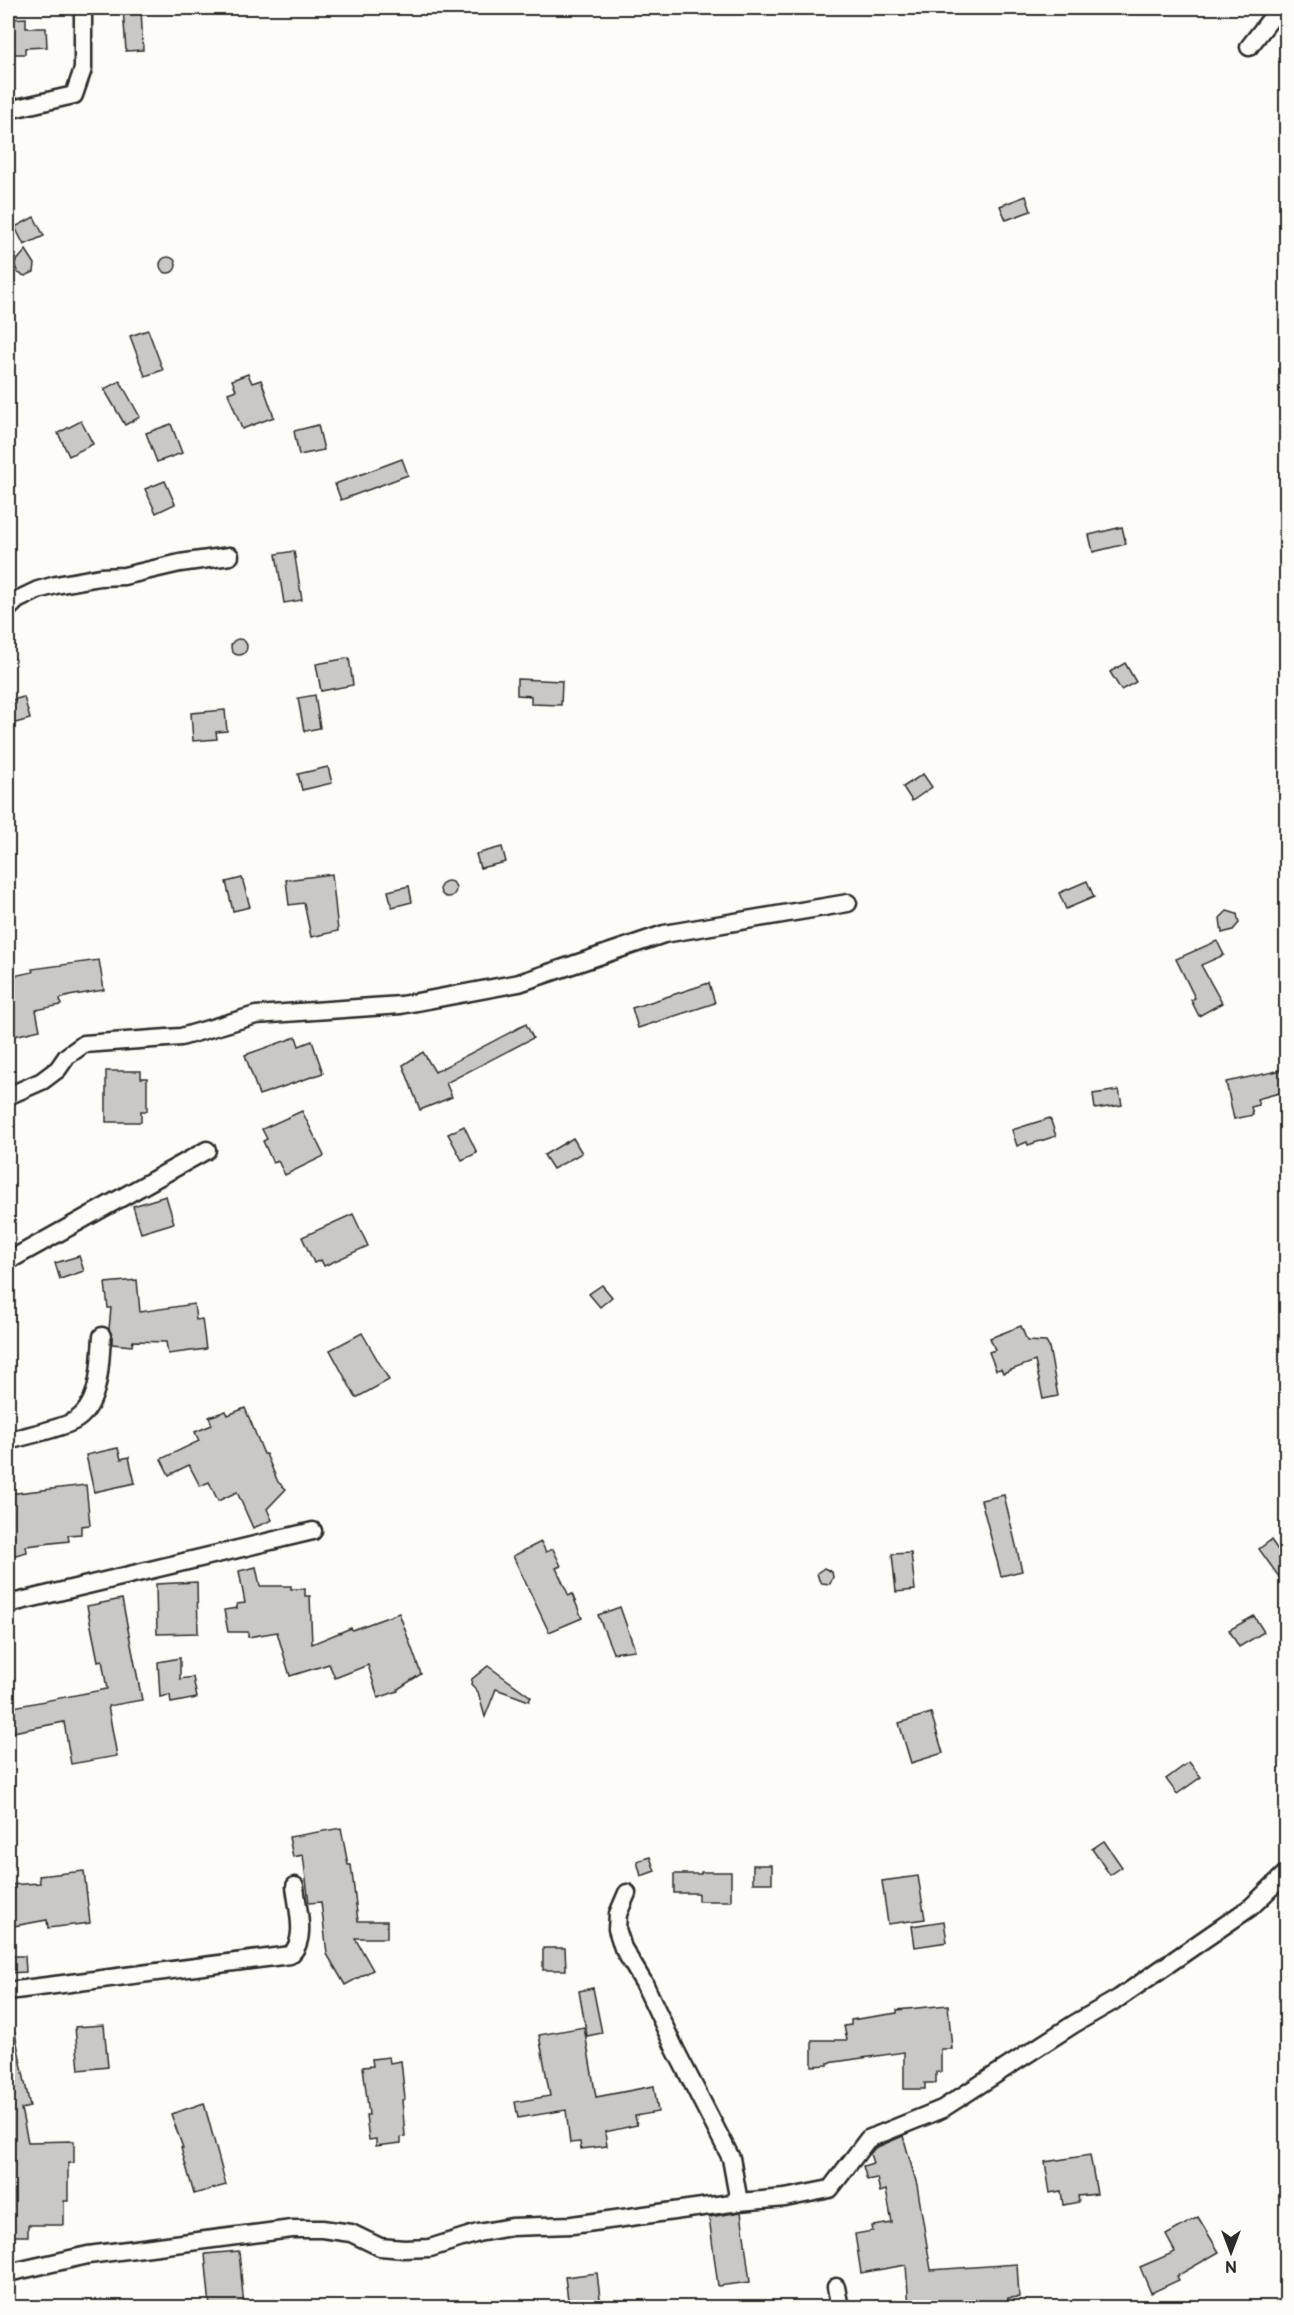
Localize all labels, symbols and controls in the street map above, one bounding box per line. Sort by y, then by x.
north arrow [1201,2222,1261,2282]
text: N [1225,2256,1237,2275]

